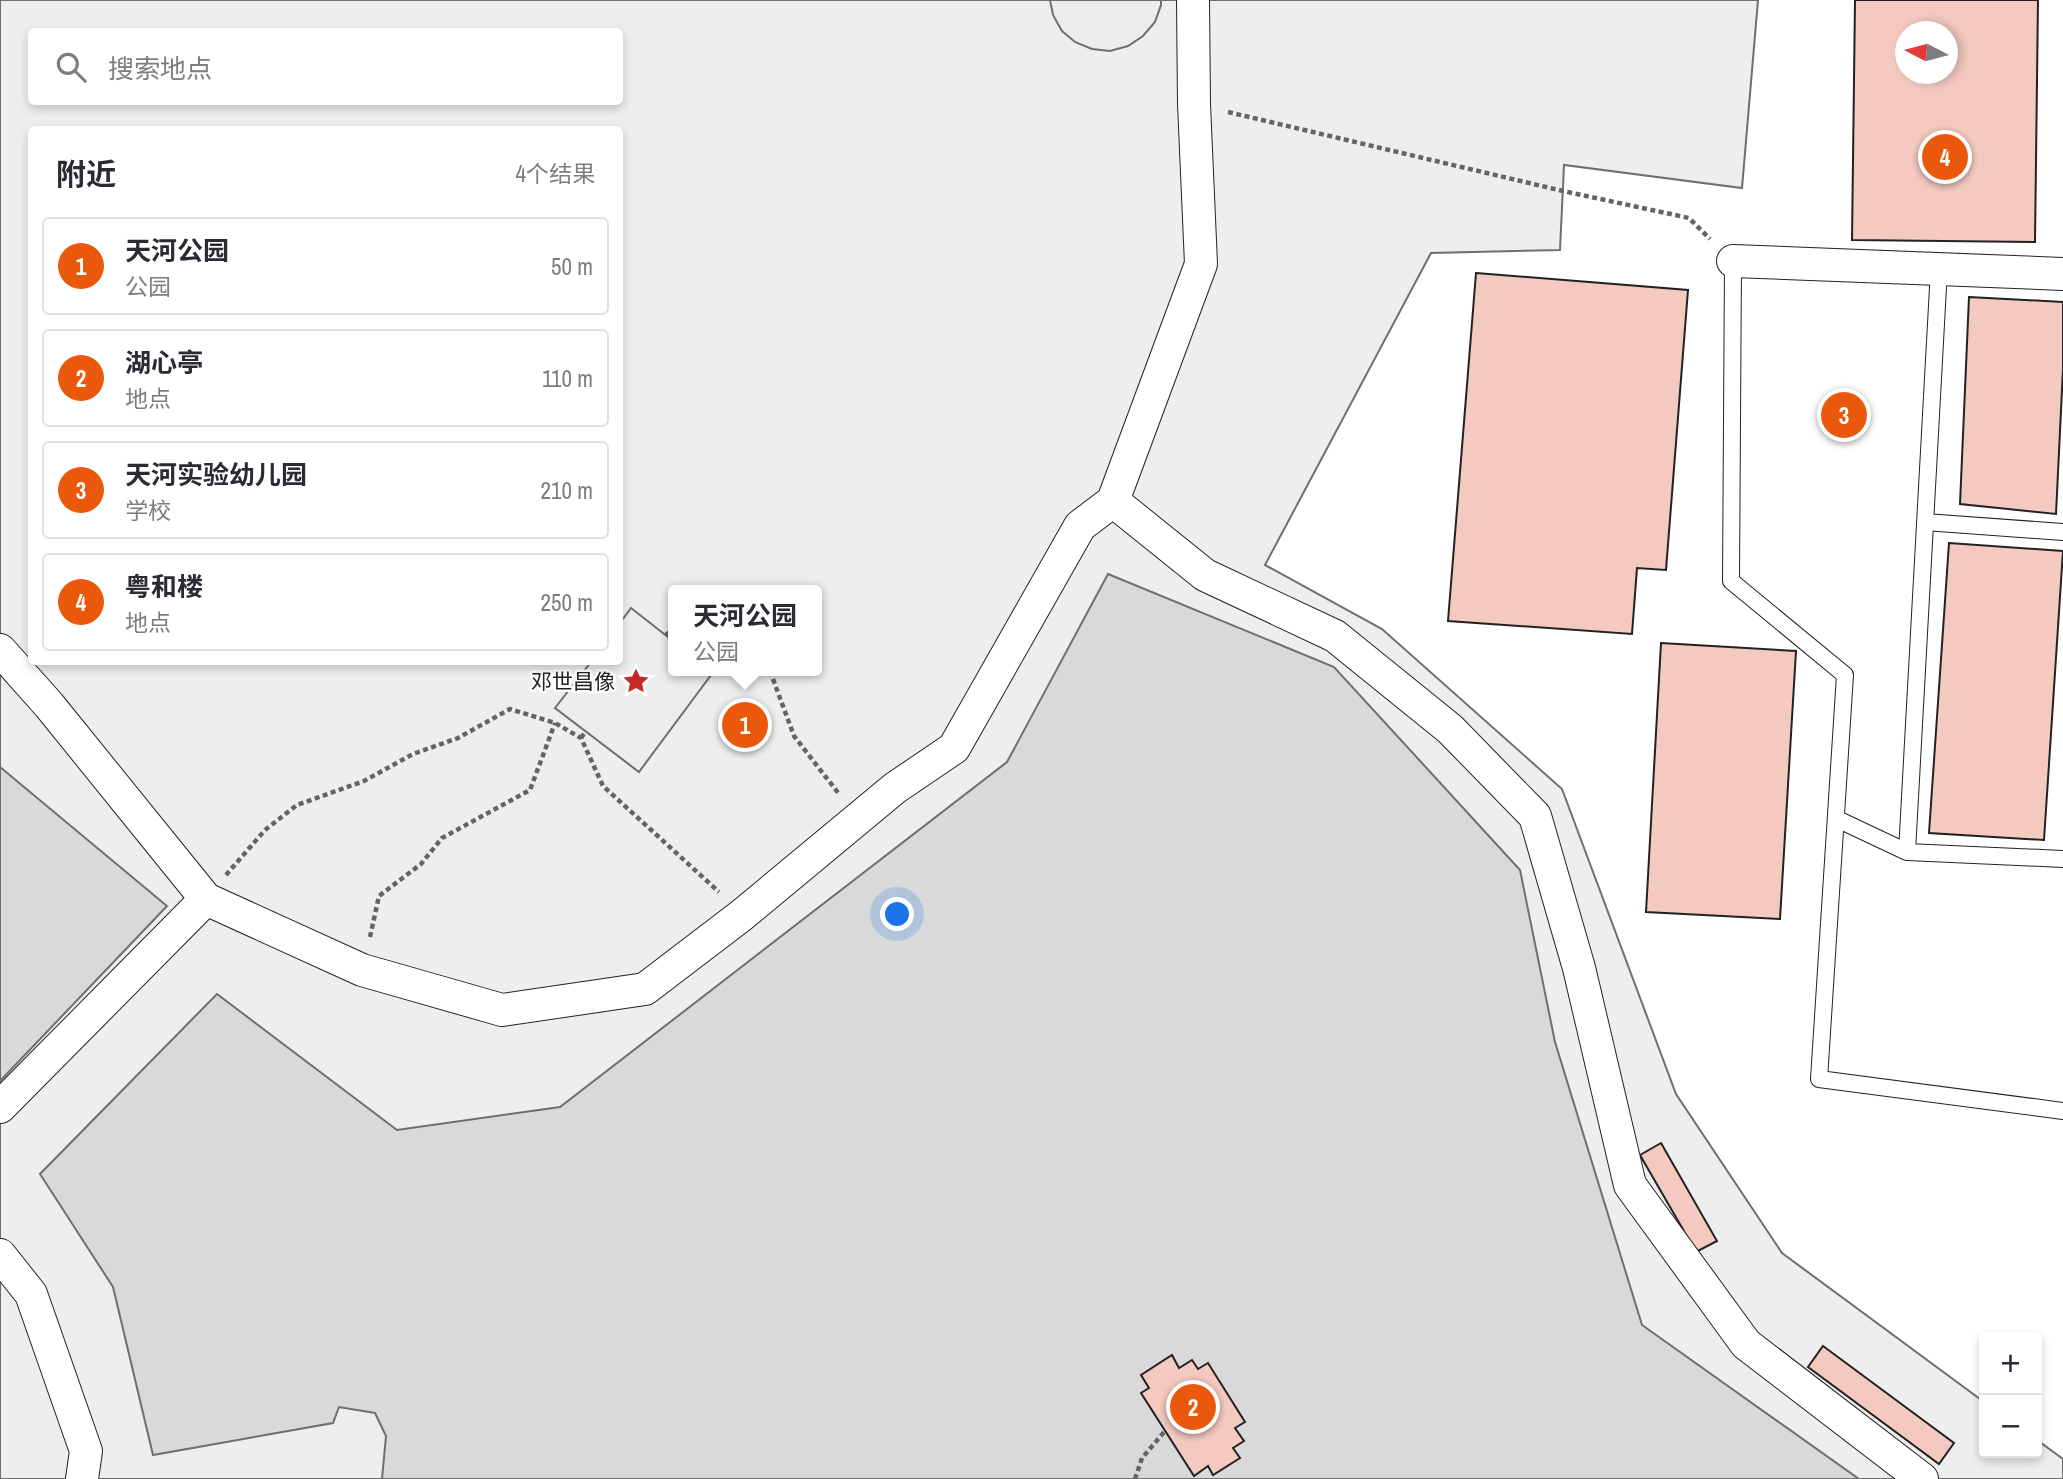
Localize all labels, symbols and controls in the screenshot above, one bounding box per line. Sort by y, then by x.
north arrow [1895,21,1958,84]
search box [28,28,623,105]
icon: search [52,48,90,86]
text: 搜索地点 [108,51,212,86]
pin: 4 [1922,131,1968,183]
text: 附近 [56,154,116,194]
text: 4个结果 [516,158,595,189]
text: 天河公园 [125,233,229,268]
text: 1 [76,251,86,282]
text: 50 m [551,251,593,282]
text: 公园 [125,271,171,302]
text: 湖心亭 [125,345,203,380]
text: 2 [76,363,86,394]
text: 110 m [542,363,593,394]
text: 地点 [125,383,171,414]
pin: 3 [1821,389,1867,441]
text: 天河实验幼儿园 [125,457,307,492]
text: 3 [76,475,86,506]
text: 210 m [541,475,593,506]
text: 学校 [125,495,171,526]
text: 粤和楼 [125,569,203,604]
popup [668,585,822,676]
text: 4 [76,587,86,618]
text: 250 m [541,587,593,618]
text: 天河公园 [693,598,797,633]
text: 地点 [125,607,171,638]
text: 公园 [693,636,739,667]
place icon: 邓世昌像 [621,666,651,696]
place label: 邓世昌像 [531,667,615,696]
pin: 1 [722,699,768,751]
your location [880,897,914,931]
map controls [1979,1332,2042,1458]
button: + [1979,1332,2042,1395]
pin: 2 [1170,1381,1216,1433]
button: − [1979,1395,2042,1458]

